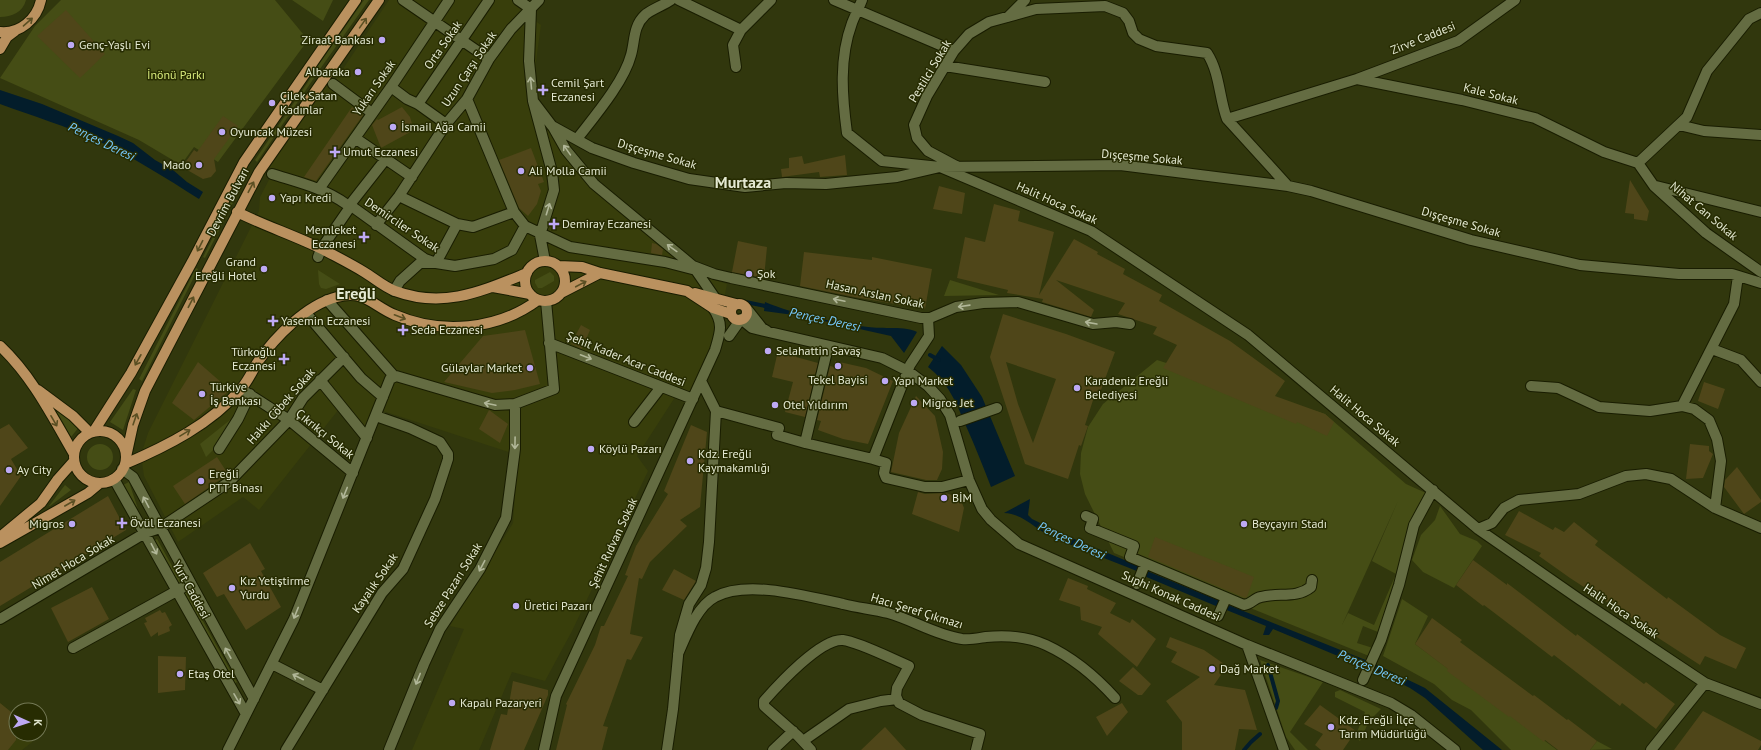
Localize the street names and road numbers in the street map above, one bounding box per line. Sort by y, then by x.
street label: Orta Sokak [420,17,465,72]
street label: Zirve Caddesi [1388,18,1457,57]
street label: Uzun Çarşı Sokak [438,28,499,109]
street label: Pestilci Sokak [905,37,954,105]
street label: Yukarı Sokak [349,57,398,119]
street label: Kale Sokak [1462,79,1520,108]
street label: Dışçeşme Sokak [616,135,699,172]
street label: Dışçeşme Sokak [1101,145,1184,168]
street label: Devrim Bulvarı [203,165,252,239]
street label: Halit Hoca Sokak [1014,178,1100,227]
street label: Nihat Can Sokak [1667,178,1741,243]
street label: Demirciler Sokak [362,194,443,255]
street label: Dışçeşme Sokak [1420,203,1503,240]
street label: Hasan Arslan Sokak [825,276,926,311]
street label: Şehit Kader Acar Caddesi [564,328,688,389]
street label: Hakkı Cöbek Sokak [243,364,318,447]
street label: Halit Hoca Sokak [1327,382,1404,450]
street label: Çıkrıkçı Sokak [293,406,358,462]
street label: Şehit Rıdvan Sokak [585,495,640,590]
street label: Nimet Hoca Sokak [29,531,117,592]
street label: Sebze Pazarı Sokak [420,539,485,630]
street label: Kayalık Sokak [348,550,401,616]
street label: Yurt Caddesi [169,558,213,621]
street label: Suphi Konak Caddesi [1120,567,1223,624]
street label: Halit Hoca Sokak [1581,580,1662,641]
street label: Hacı Şeref Çıkmazı [869,589,965,632]

